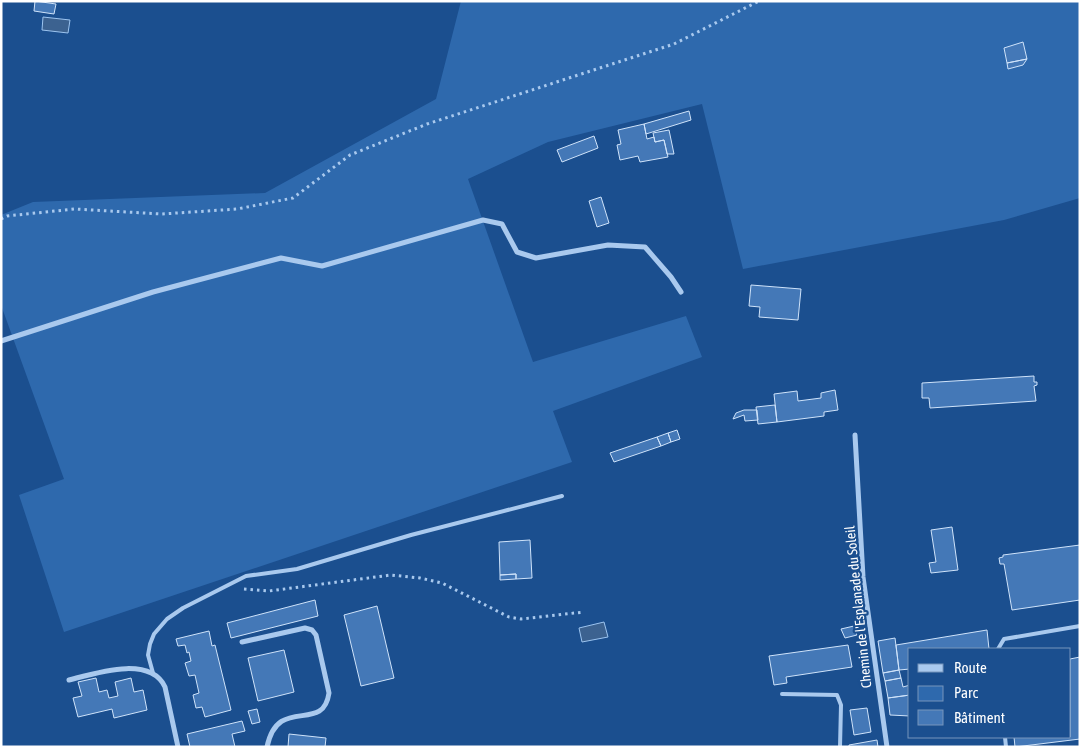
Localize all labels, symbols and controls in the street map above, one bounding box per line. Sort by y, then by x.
street label: Chemin de l'Esplanade du Soleil [841,525,874,689]
legend [908,648,1071,738]
text: Route [954,659,987,676]
text: Parc [954,684,978,701]
text: Bâtiment [954,709,1005,726]

